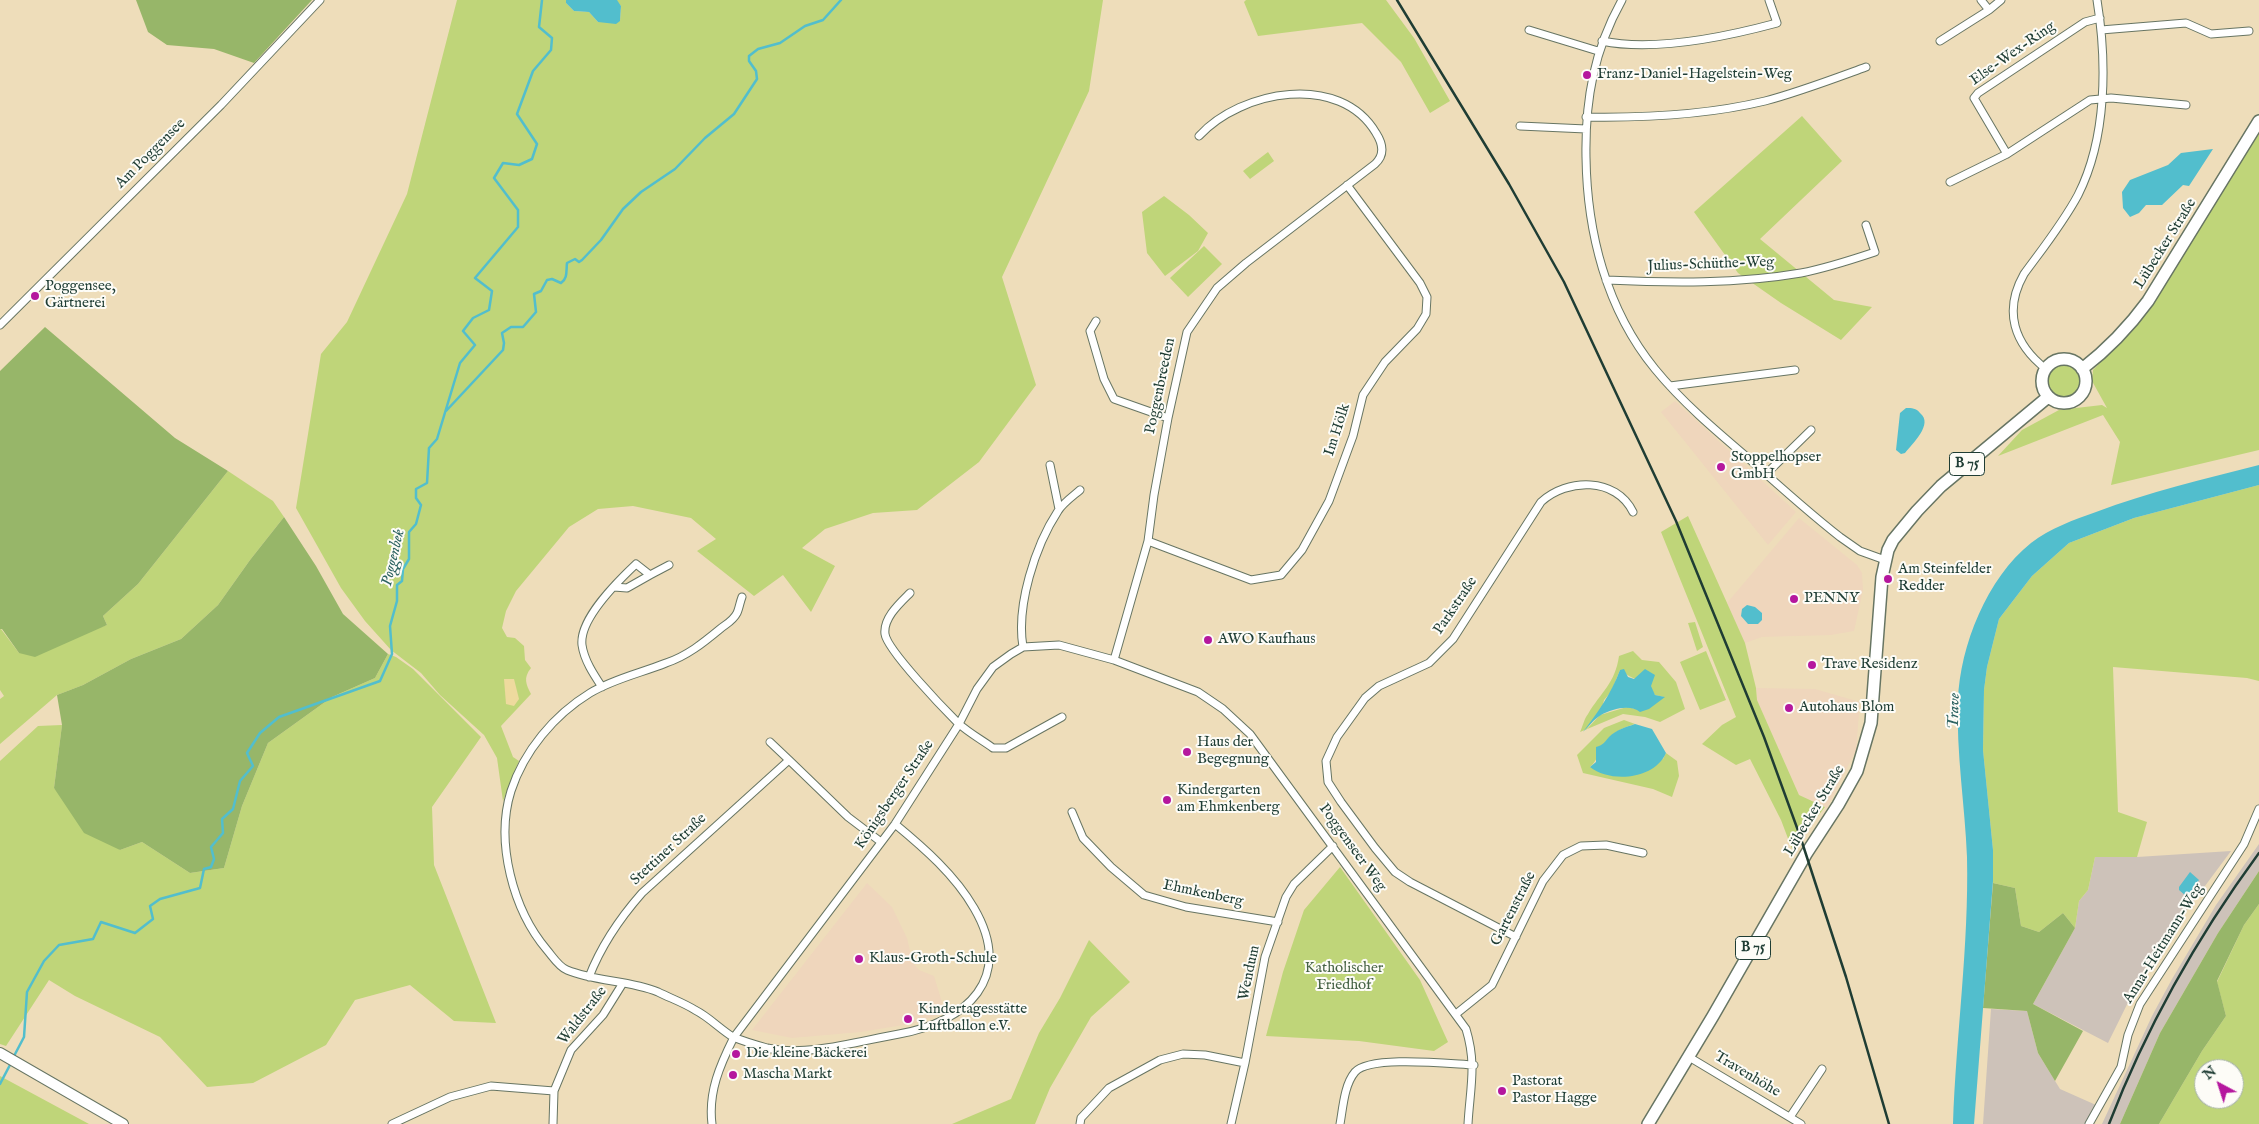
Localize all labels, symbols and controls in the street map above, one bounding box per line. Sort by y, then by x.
street label: Else-Wex-Ring [1967,18,2059,90]
place label: Franz-Daniel-Hagelstein-Weg [1597,66,1792,84]
marker: Franz-Daniel-Hagelstein-Weg [1581,69,1593,81]
street label: Am Poggensee [112,115,190,193]
street label: Lübecker Straße [2131,196,2201,292]
street label: Julius-Schüthe-Weg [1647,254,1775,276]
place label: Poggensee, Gärtnerei [45,278,116,313]
marker: Poggensee, Gärtnerei [29,290,41,302]
street label: Poggenbreeden [1142,336,1180,436]
street label: Im Hölk [1321,401,1355,459]
place label: Stoppelhopser GmbH [1731,449,1821,484]
road number: B 75 [1950,452,1984,476]
marker: Stoppelhopser GmbH [1715,461,1727,473]
water label: Poggenbek [378,528,410,588]
place label: Am Steinfelder Redder [1898,561,1991,596]
marker: Am Steinfelder Redder [1882,573,1894,585]
street label: Parkstraße [1430,574,1482,638]
place label: PENNY [1804,590,1859,608]
marker: PENNY [1788,593,1800,605]
place label: AWO Kaufhaus [1218,631,1315,649]
marker: AWO Kaufhaus [1202,634,1214,646]
place label: Trave Residenz [1822,656,1918,674]
marker: Trave Residenz [1806,659,1818,671]
water label: Trave [1945,693,1965,729]
place label: Autohaus Blom [1799,699,1894,717]
marker: Autohaus Blom [1783,702,1795,714]
place label: Haus der Begegnung [1197,734,1269,769]
street label: Königsberger Straße [852,737,938,853]
marker: Haus der Begegnung [1181,746,1193,758]
street label: Lübecker Straße [1781,762,1849,860]
place label: Kindergarten am Ehmkenberg [1177,782,1280,817]
marker: Kindergarten am Ehmkenberg [1161,794,1173,806]
street label: Poggenseer Weg [1314,801,1390,895]
street label: Stettiner Straße [627,810,711,890]
street label: Gartenstraße [1488,869,1540,949]
street label: Ehmkenberg [1161,877,1245,911]
street label: Anna-Heitmann-Weg [2120,881,2208,1007]
road number: B 75 [1736,936,1770,960]
street label: Wendum [1235,944,1265,1002]
place label: Klaus-Groth-Schule [869,950,997,968]
marker: Klaus-Groth-Schule [853,953,865,965]
park label: Katholischer Friedhof [1305,960,1383,995]
street label: Waldstraße [555,983,611,1049]
place label: Kindertagesstätte Luftballon e.V. [918,1001,1027,1036]
marker: Kindertagesstätte Luftballon e.V. [902,1013,914,1025]
place label: Die kleine Bäckerei [746,1045,867,1063]
marker: Die kleine Bäckerei [730,1048,742,1060]
street label: Travenhöhe [1711,1048,1783,1102]
north arrow [2194,1059,2244,1109]
text: N [2200,1062,2220,1084]
place label: Mascha Markt [743,1066,832,1084]
marker: Mascha Markt [727,1069,739,1081]
place label: Pastorat Pastor Hagge [1512,1073,1597,1108]
marker: Pastorat Pastor Hagge [1496,1085,1508,1097]

